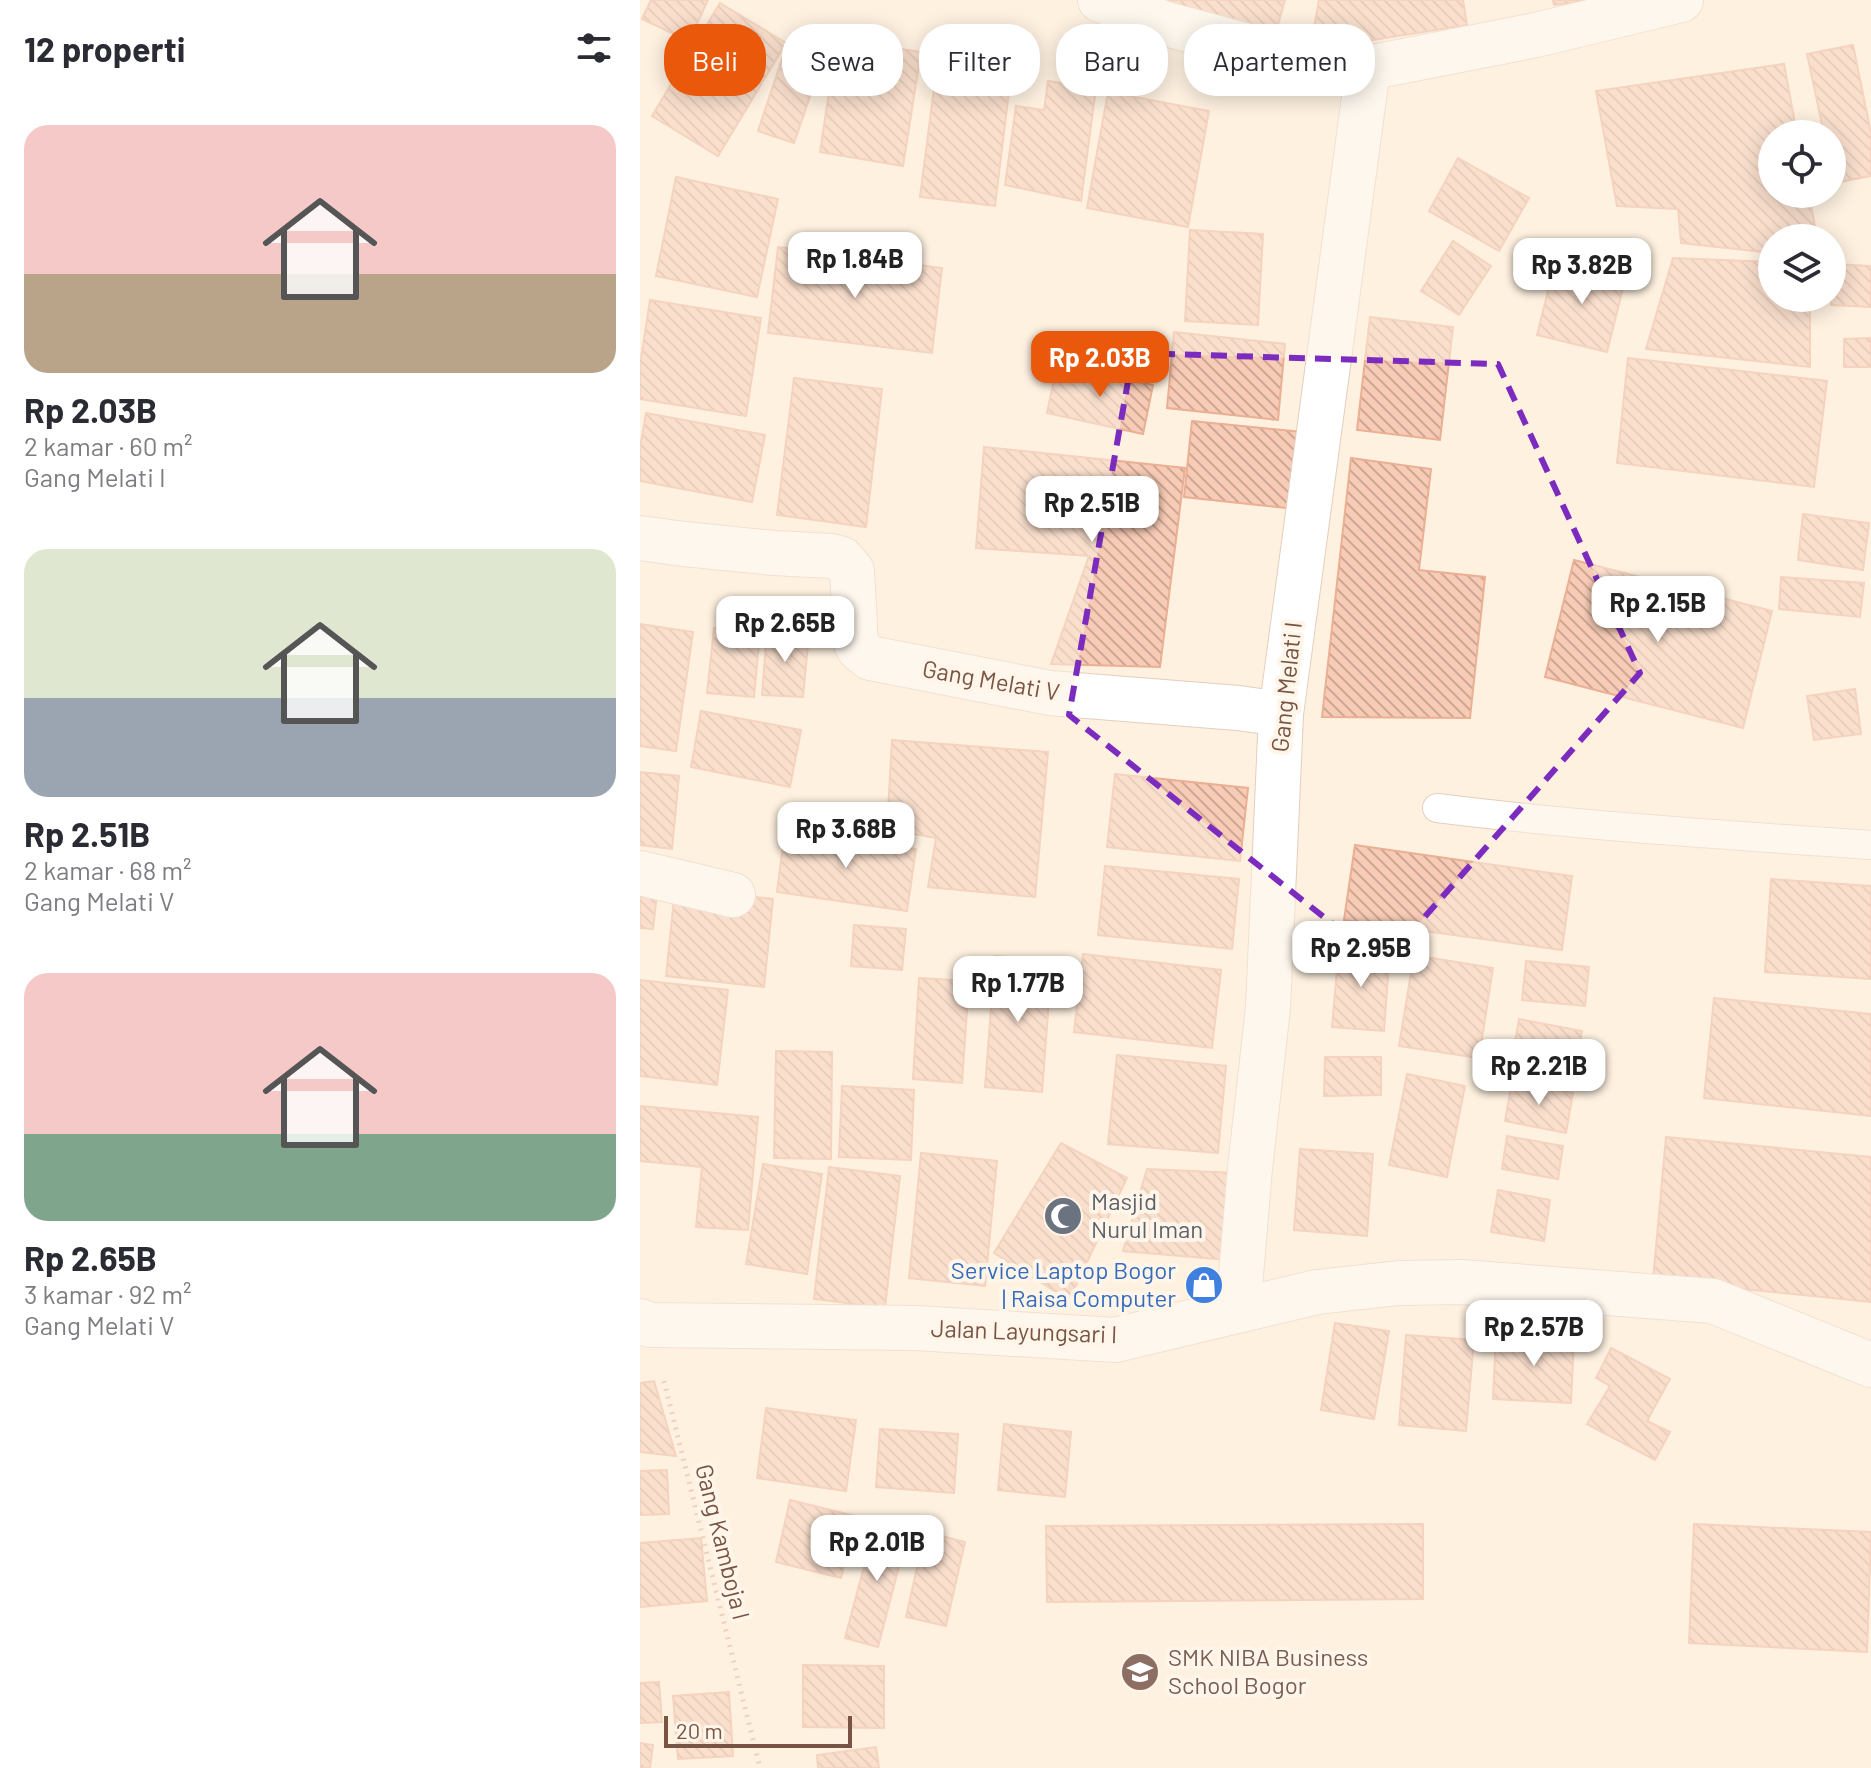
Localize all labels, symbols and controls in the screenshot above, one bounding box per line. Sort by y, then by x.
chip: Beli [664,24,766,96]
chip: Sewa [782,24,903,96]
chip: Filter [919,24,1040,96]
chip: Baru [1056,24,1168,96]
chip: Apartemen [1184,24,1375,96]
icon: filters [572,26,616,70]
text: 12 properti [24,28,185,69]
map controls [1758,120,1846,312]
button: locate [1758,120,1846,208]
icon: home [248,177,392,321]
button: layers [1758,224,1846,312]
pin: Rp 1.84B [772,232,938,300]
pin: Rp 3.82B [1499,238,1665,306]
text: Rp 1.84B [806,242,904,273]
text: Rp 3.82B [1531,248,1633,279]
pin: Rp 2.03B [1017,331,1183,399]
text: Rp 2.03B [1049,341,1151,372]
text: Rp 2.03B [24,389,157,430]
text: 2 kamar · 60 m² [24,430,193,461]
text: Gang Melati I [24,461,166,492]
pin: Rp 2.51B [1009,476,1175,544]
text: Rp 2.51B [1044,486,1140,517]
pin: Rp 2.15B [1575,576,1741,644]
text: Rp 2.15B [1610,586,1706,617]
pin: Rp 2.65B [702,596,868,664]
icon: home [248,601,392,745]
text: Rp 2.65B [734,606,836,637]
street label: Gang Melati I [1264,620,1307,753]
street label: Gang Melati V [920,653,1062,706]
pin: Rp 3.68B [763,802,929,870]
text: Rp 3.68B [795,812,897,843]
text: Rp 2.51B [24,813,150,854]
text: 2 kamar · 68 m² [24,854,191,885]
text: Gang Melati V [24,885,174,916]
pin: Rp 2.95B [1278,921,1444,989]
text: Rp 2.95B [1310,931,1412,962]
pin: Rp 1.77B [935,956,1101,1024]
text: Rp 1.77B [971,966,1065,997]
icon: home [248,1025,392,1169]
pin: Rp 2.21B [1456,1039,1622,1107]
text: Rp 2.21B [1490,1049,1588,1080]
place label: Masjid Nurul Iman [1091,1186,1203,1243]
mosque icon: Masjid Nurul Iman [1042,1195,1084,1237]
text: Rp 2.65B [24,1237,157,1278]
place label: Service Laptop Bogor | Raisa Computer [951,1255,1176,1312]
shop icon: Service Laptop Bogor | Raisa Computer [1183,1264,1225,1306]
text: 3 kamar · 92 m² [24,1278,191,1309]
pin: Rp 2.57B [1451,1300,1617,1368]
text: Gang Melati V [24,1309,174,1340]
text: Rp 2.57B [1484,1310,1584,1341]
street label: Jalan Layungsari I [930,1313,1118,1348]
street label: Gang Kamboja I [690,1461,757,1622]
pin: Rp 2.01B [794,1515,960,1583]
text: Rp 2.01B [829,1525,925,1556]
place label: SMK NIBA Business School Bogor [1168,1642,1368,1699]
school or university icon: SMK NIBA Business School Bogor [1119,1651,1161,1693]
scale bar [664,1712,852,1748]
text: 20 m [676,1717,723,1743]

